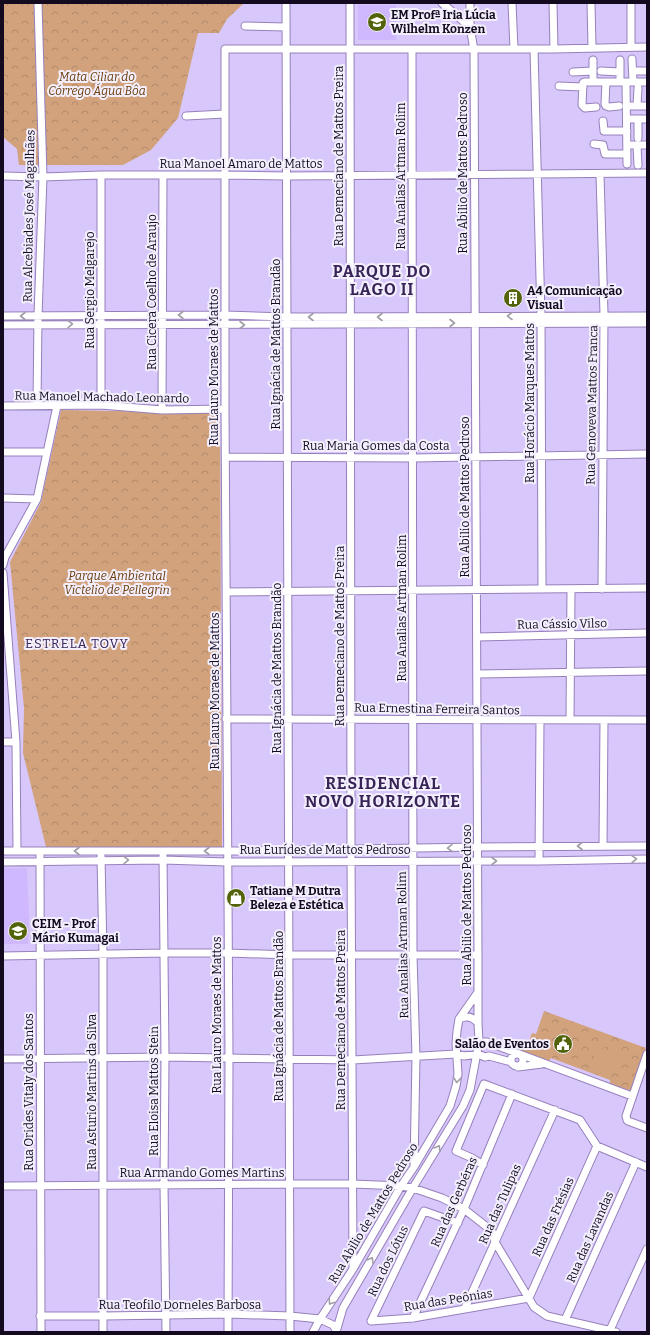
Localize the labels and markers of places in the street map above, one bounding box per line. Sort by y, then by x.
place label: EM Profª Iria Lúcia Wilhelm Konzen [391,8,496,36]
school or university icon: EM Profª Iria Lúcia Wilhelm Konzen [366,11,388,33]
place label: A4 Comunicação Visual [527,284,622,312]
building icon: A4 Comunicação Visual [502,287,524,309]
place label: Tatiane M Dutra Beleza e Estética [250,884,344,912]
shop icon: Tatiane M Dutra Beleza e Estética [225,887,247,909]
place label: CEIM - Prof Mário Kumagai [32,917,119,945]
school or university icon: CEIM - Prof Mário Kumagai [7,920,29,942]
public building icon: Salão de Eventos [552,1033,574,1055]
place label: Salão de Eventos [455,1037,549,1051]

